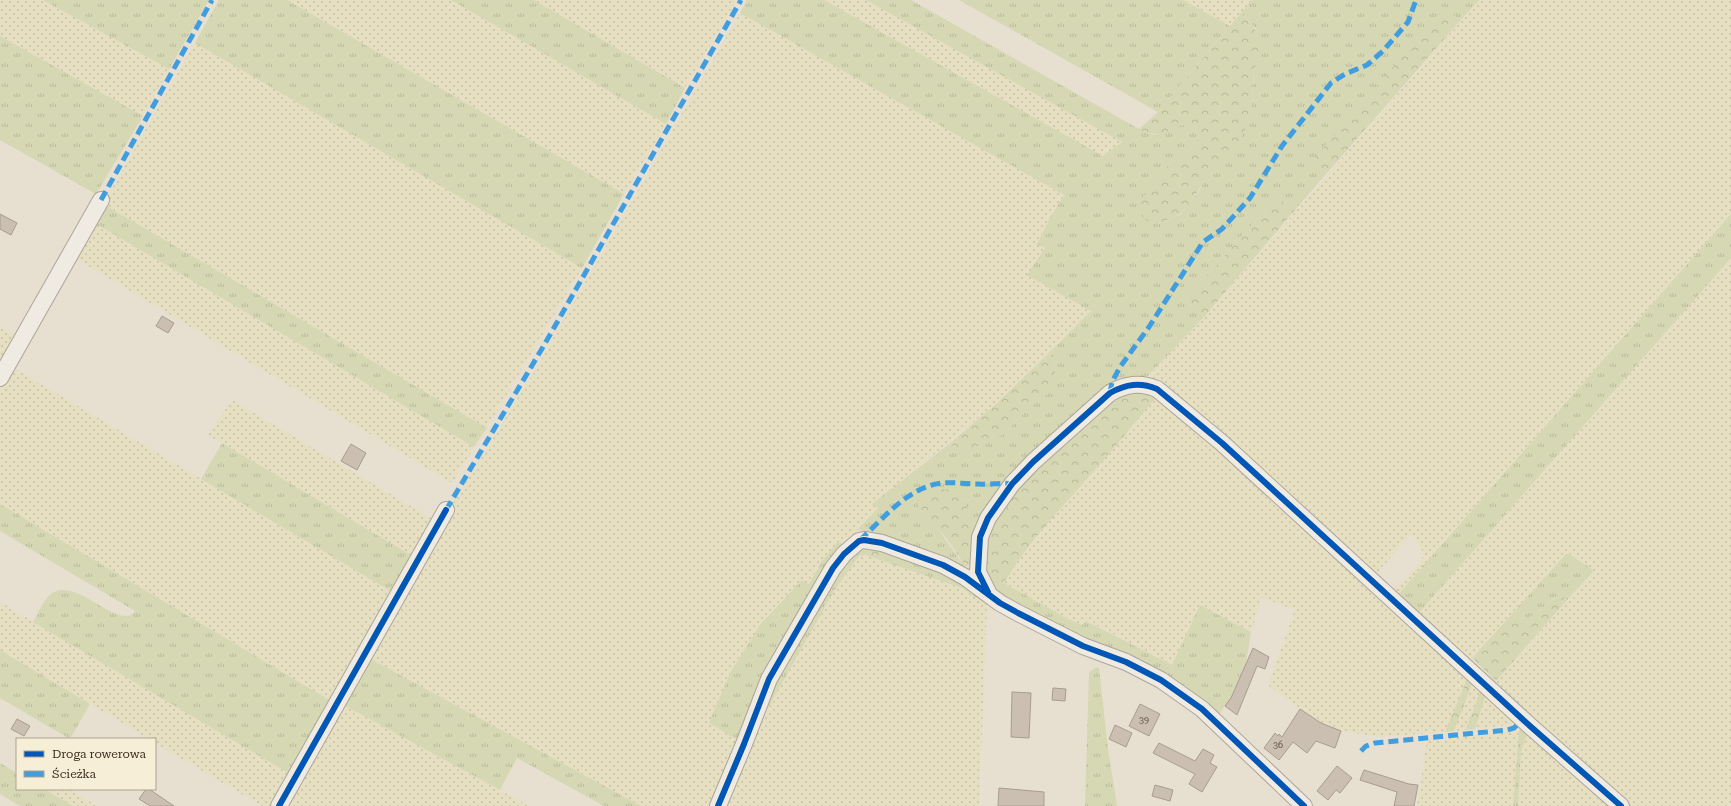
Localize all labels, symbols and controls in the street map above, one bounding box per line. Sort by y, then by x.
house number: 39 [1139,715,1149,725]
legend [16,738,156,790]
house number: 36 [1273,740,1283,750]
text: Droga rowerowa [52,747,146,761]
text: Ścieżka [52,767,97,781]

